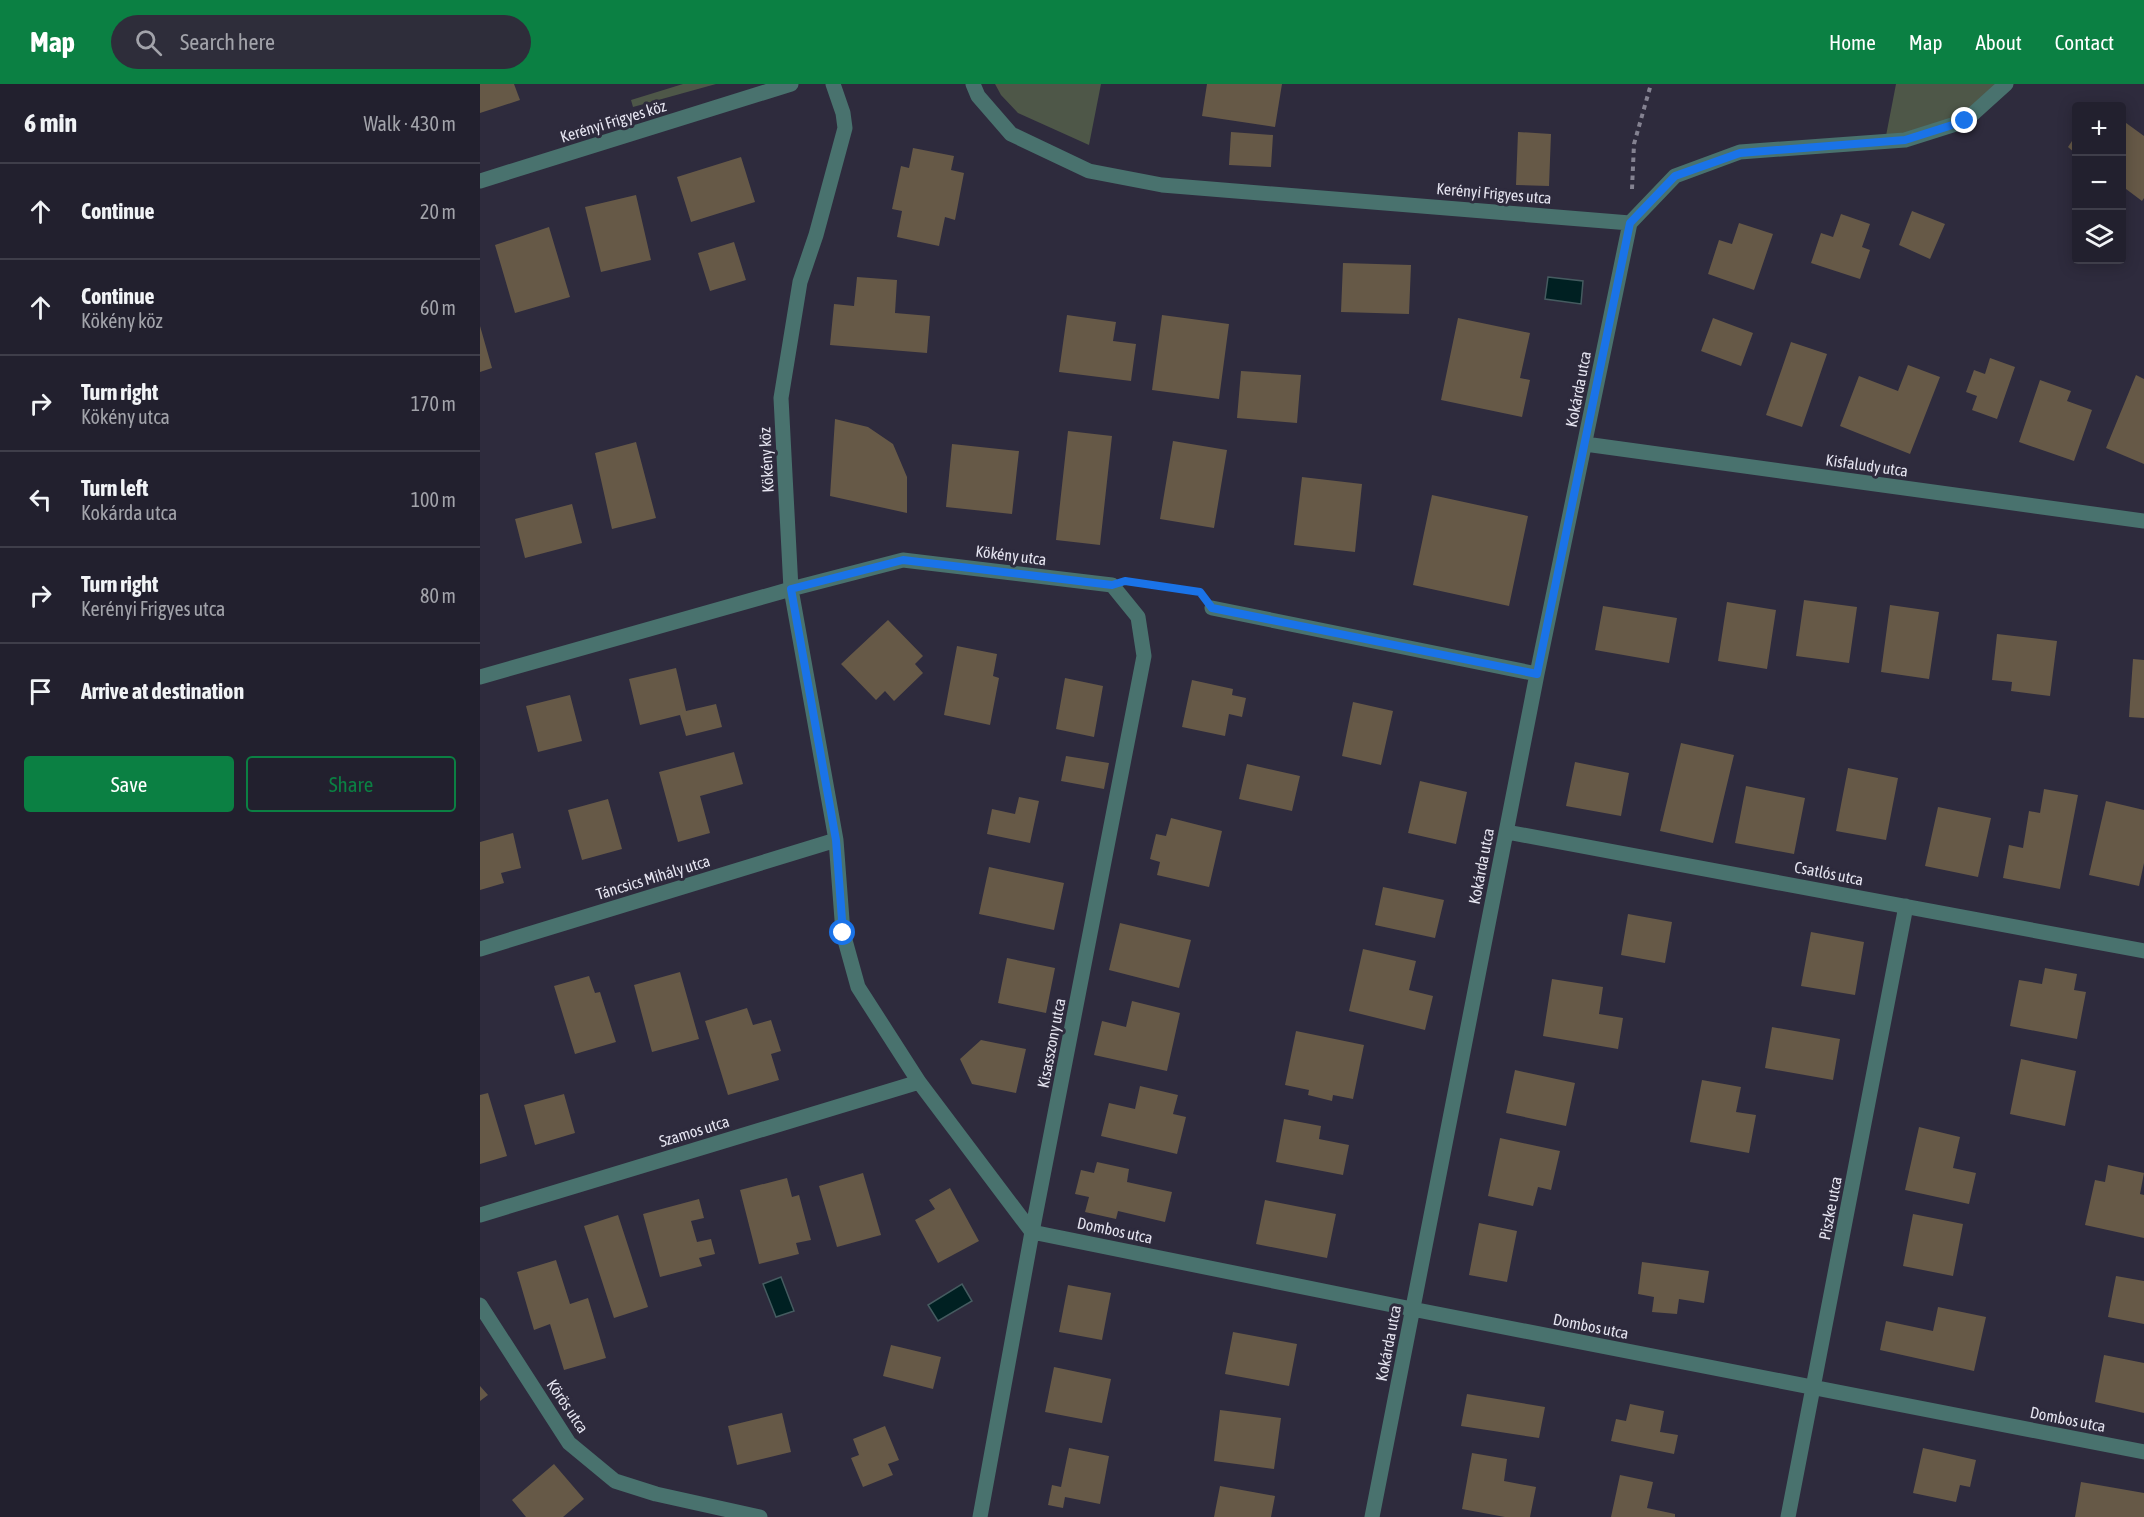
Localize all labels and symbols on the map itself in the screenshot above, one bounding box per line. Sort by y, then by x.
street label: Kerényi Frigyes köz [558,96,669,147]
route end [1951,107,1977,133]
street label: Kerényi Frigyes utca [1436,179,1552,208]
street label: Kokárda utca [1562,349,1594,429]
street label: Kökény köz [755,427,778,493]
street label: Kisfaludy utca [1825,450,1909,481]
street label: Kökény utca [974,542,1047,569]
street label: Kokárda utca [1465,826,1497,906]
street label: Táncsics Mihály utca [594,851,712,904]
street label: Csatlós utca [1793,857,1865,889]
route start [829,919,855,945]
street label: Kisasszony utca [1033,997,1070,1090]
street label: Szamos utca [657,1112,731,1150]
street label: Piszke utca [1815,1175,1845,1241]
street label: Dombos utca [1076,1213,1154,1247]
street label: Kokárda utca [1372,1303,1404,1383]
street label: Dombos utca [1552,1310,1630,1342]
street label: Körös utca [544,1376,592,1436]
street label: Dombos utca [2029,1403,2107,1435]

